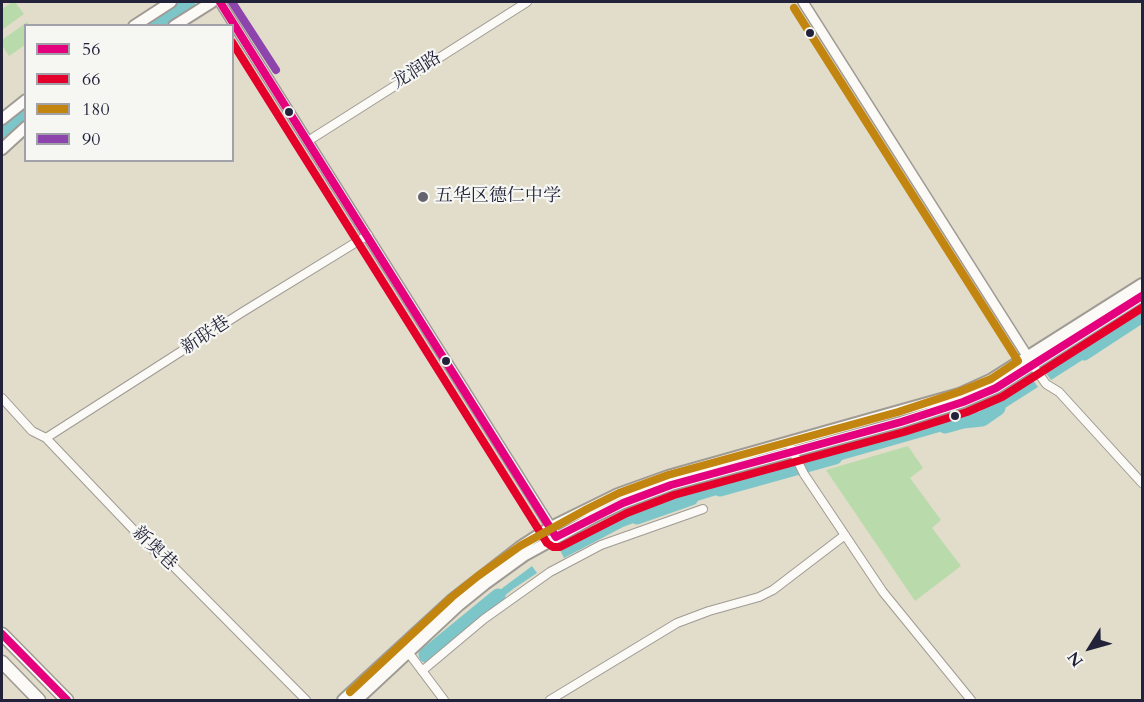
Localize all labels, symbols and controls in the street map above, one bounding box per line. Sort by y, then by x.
legend [24,24,234,162]
unlabelled marker [804,27,816,39]
text: 56 [82,37,100,62]
street label: 龙润路 [388,48,446,94]
text: 66 [82,67,100,92]
text: 180 [82,97,110,122]
unlabelled marker [283,106,295,118]
text: 90 [82,127,100,152]
place label: 五华区德仁中学 [435,186,561,208]
marker: 五华区德仁中学 [416,190,430,204]
street label: 新联巷 [177,312,235,360]
unlabelled marker [440,355,452,367]
unlabelled marker [949,410,961,422]
street label: 新奥巷 [127,522,181,576]
north arrow [1060,618,1120,678]
text: N [1063,647,1089,671]

